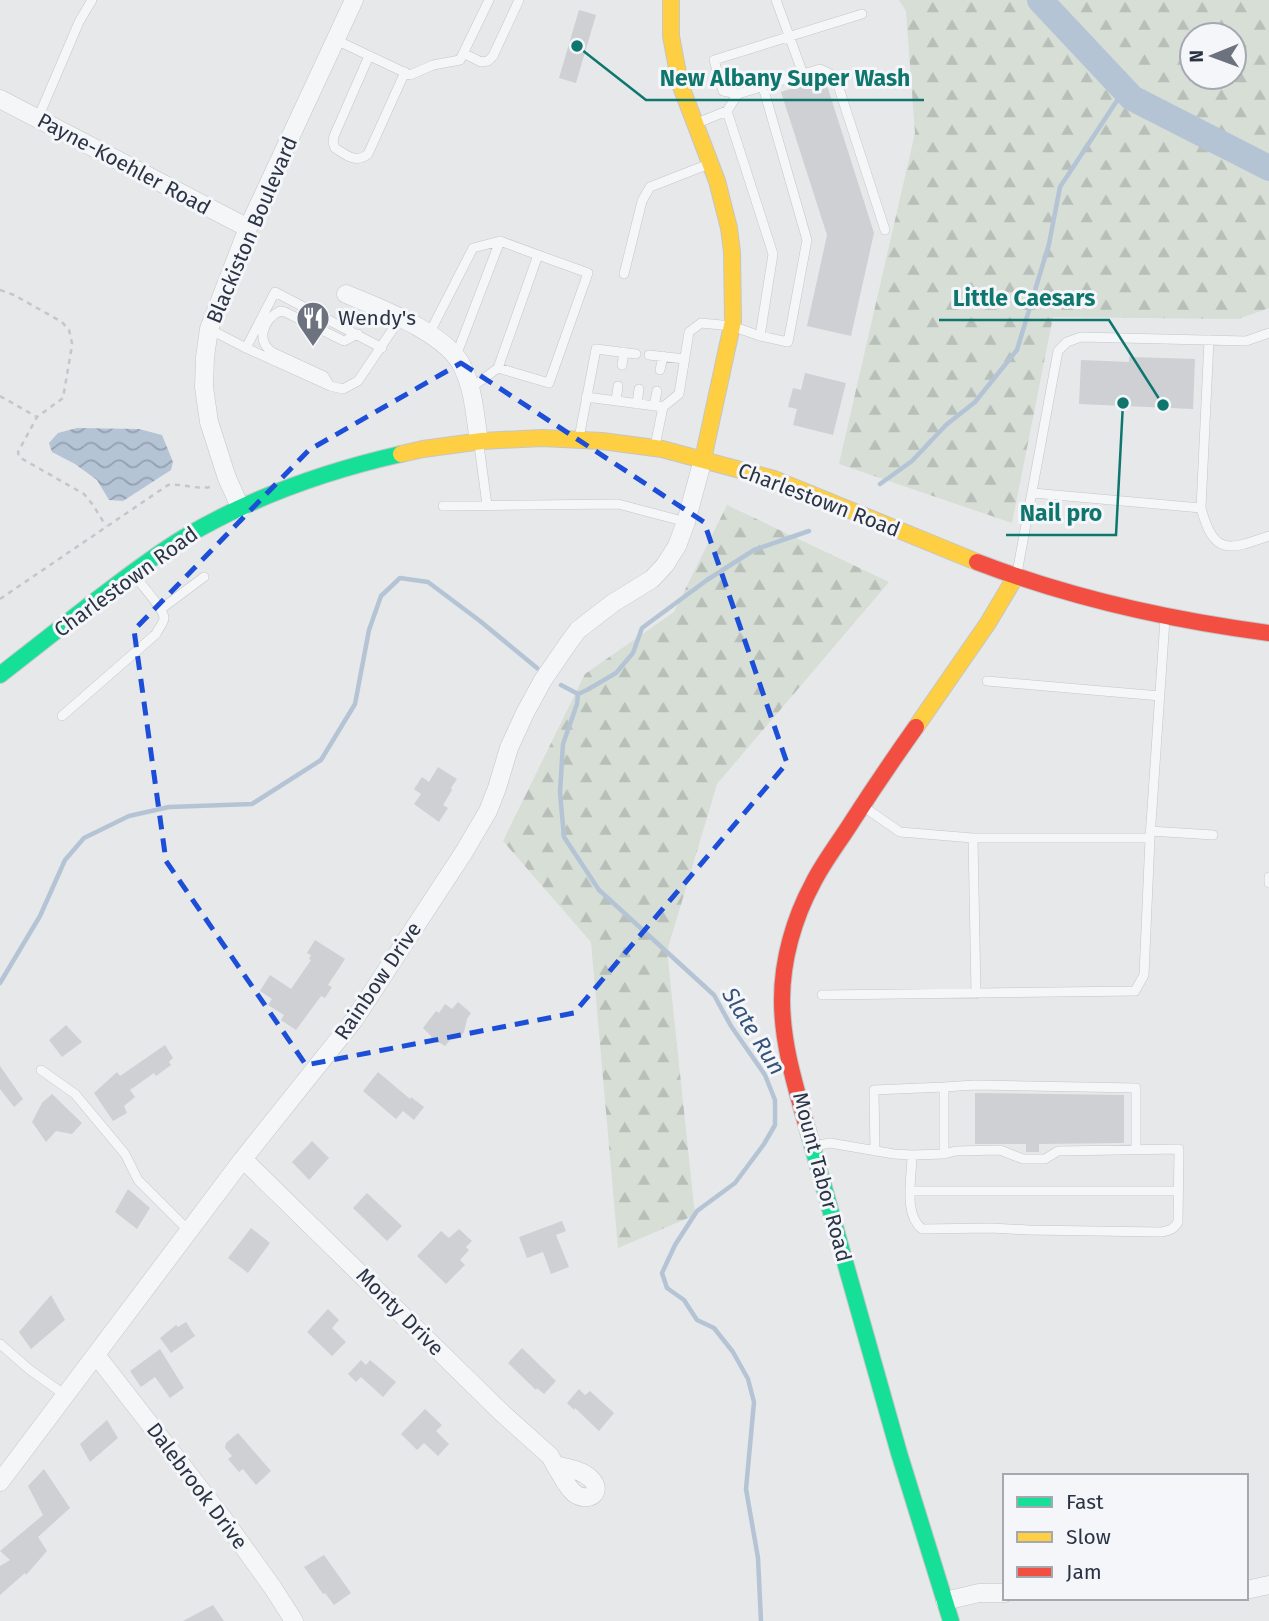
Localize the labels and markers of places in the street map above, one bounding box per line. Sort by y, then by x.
callout: New Albany Super Wash [646,56,924,100]
callout: Little Caesars [939,276,1109,320]
restaurant icon: Wendy's [294,299,332,348]
place label: Wendy's [338,305,416,331]
callout: Nail pro [1006,491,1116,535]

